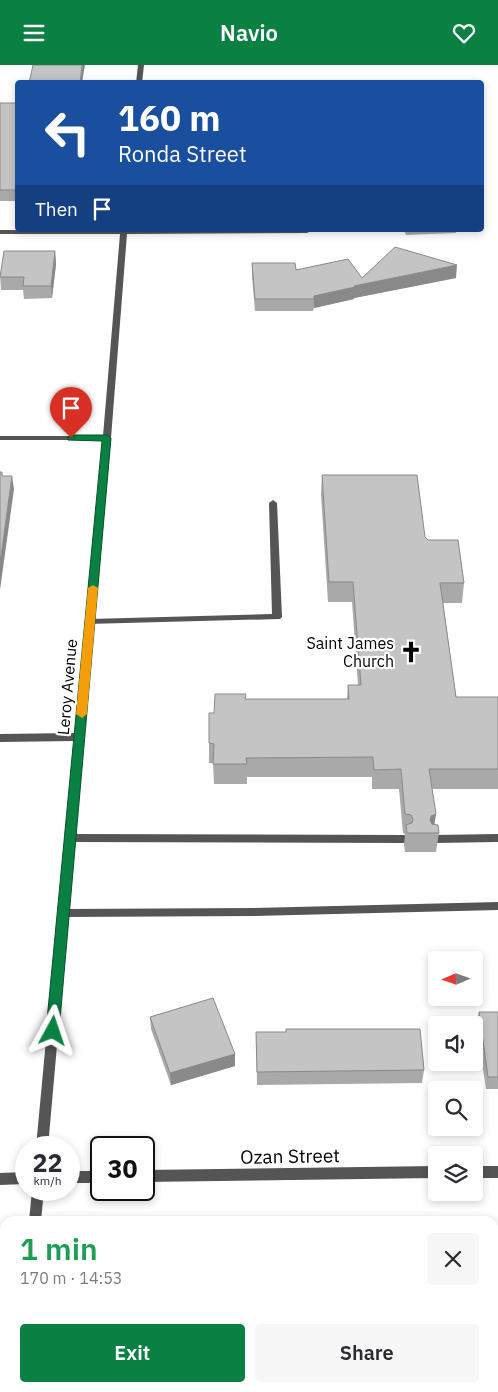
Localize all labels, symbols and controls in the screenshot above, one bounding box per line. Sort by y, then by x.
text: Navio [220,18,278,47]
icon: menu [20,19,48,47]
icon: heart [450,19,478,47]
text: 160 m [118,95,221,141]
icon: left [35,100,100,165]
text: Ronda Street [118,139,247,168]
icon: arrive [88,195,116,223]
text: Then [35,197,78,221]
pin [50,387,92,438]
icon: arrive [57,394,85,422]
place label: Saint James Church [306,633,394,671]
street label: Leroy Avenue [53,638,81,736]
church icon: Saint James Church [398,639,424,665]
north arrow [428,951,482,1006]
map controls [428,951,483,1201]
position arrow [26,1004,78,1056]
button: sound [428,1016,483,1071]
button: search [428,1081,483,1136]
speed limit sign: 30 [90,1136,155,1201]
street label: Ozan Street [240,1143,340,1169]
text: 22 [32,1146,63,1179]
button: layers [428,1146,483,1201]
text: km/h [33,1173,62,1188]
text: 1 min [20,1229,98,1268]
button: close [427,1233,479,1285]
text: 170 m · 14:53 [20,1268,122,1288]
button: Exit [20,1324,245,1382]
button: Share [255,1324,479,1382]

